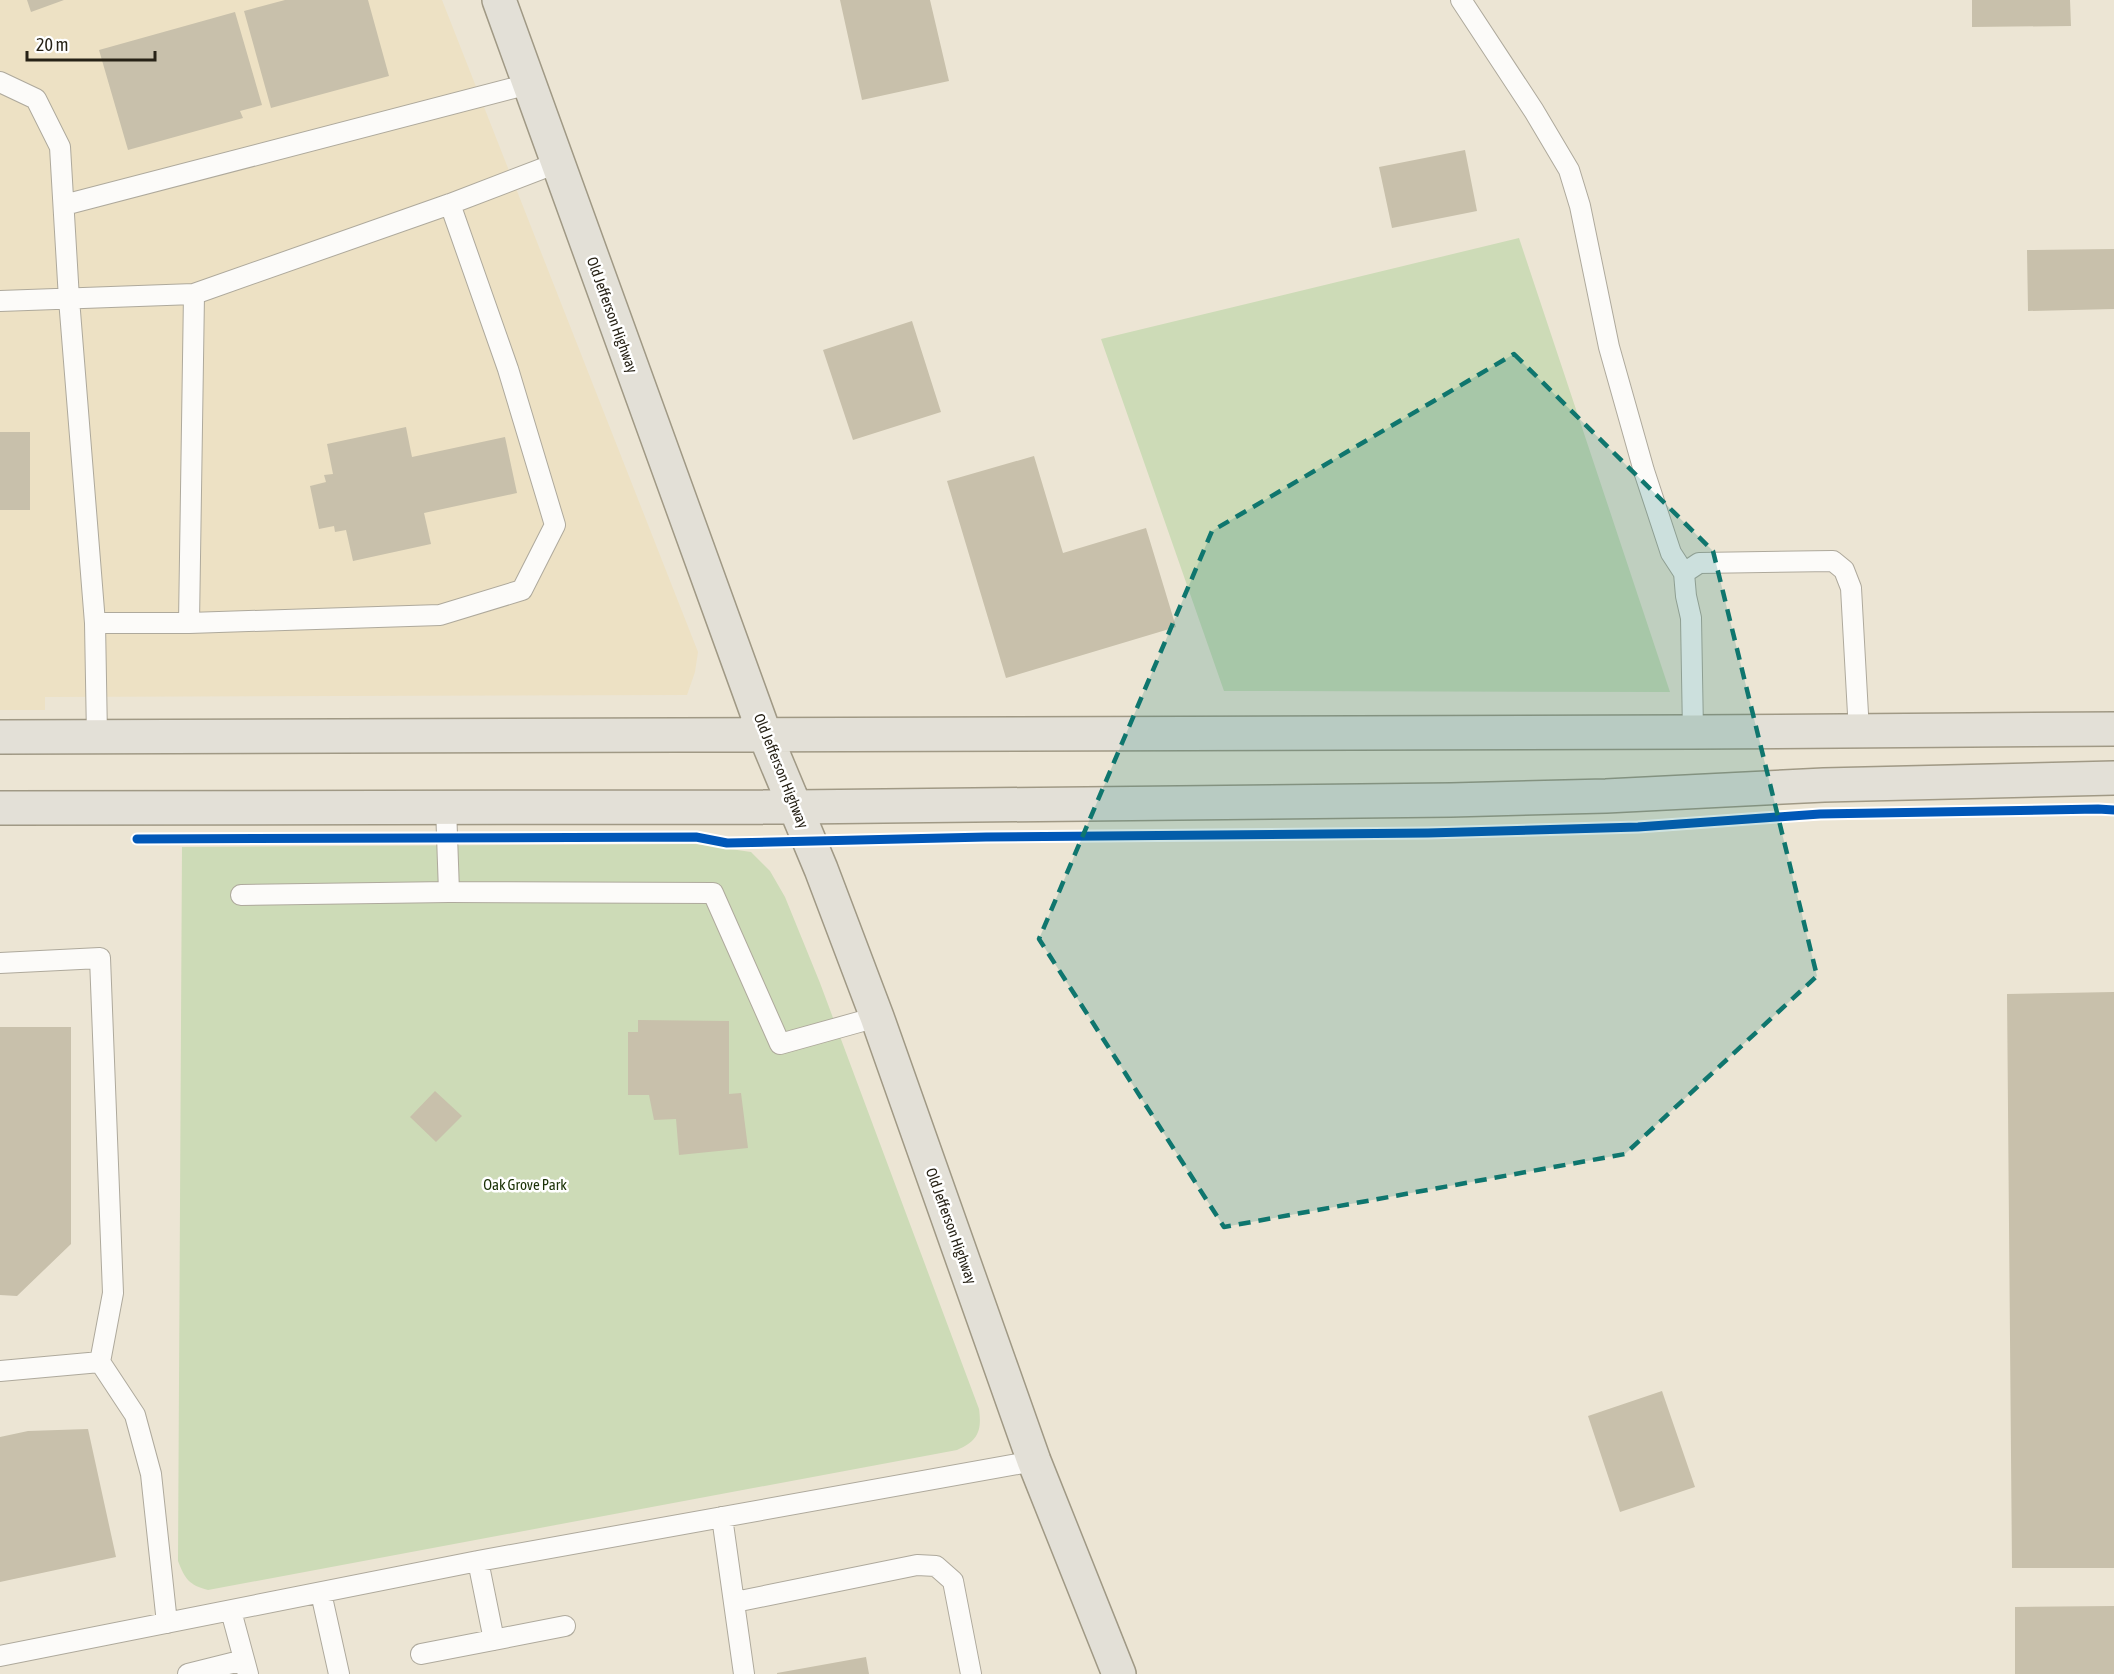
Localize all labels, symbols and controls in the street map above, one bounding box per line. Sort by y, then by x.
scale bar [27,24,154,62]
text: 20 m [36,34,68,55]
street label: Old Jefferson Highway [584,254,641,375]
street label: Old Jefferson Highway [751,711,812,831]
street label: Old Jefferson Highway [923,1165,980,1286]
park label: Oak Grove Park [483,1176,567,1193]

